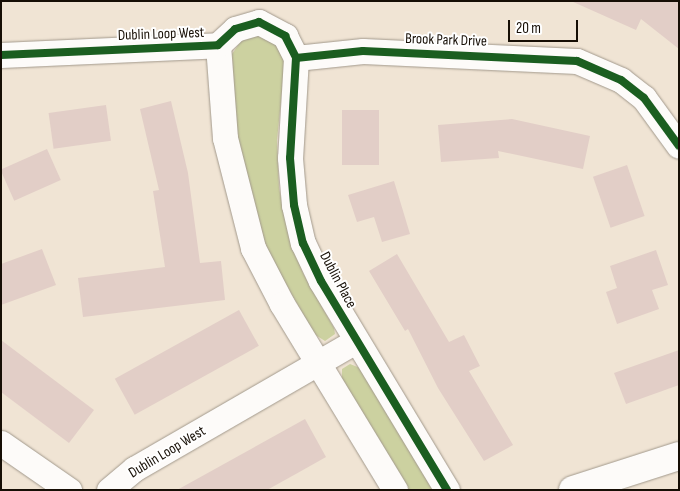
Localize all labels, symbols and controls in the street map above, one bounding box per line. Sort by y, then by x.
scale bar [510,10,580,42]
text: 20 m [516,19,541,38]
street label: Dublin Loop West [117,23,205,45]
street label: Brook Park Drive [405,30,487,50]
street label: Dublin Place [316,249,360,311]
street label: Dublin Loop West [125,422,209,482]

